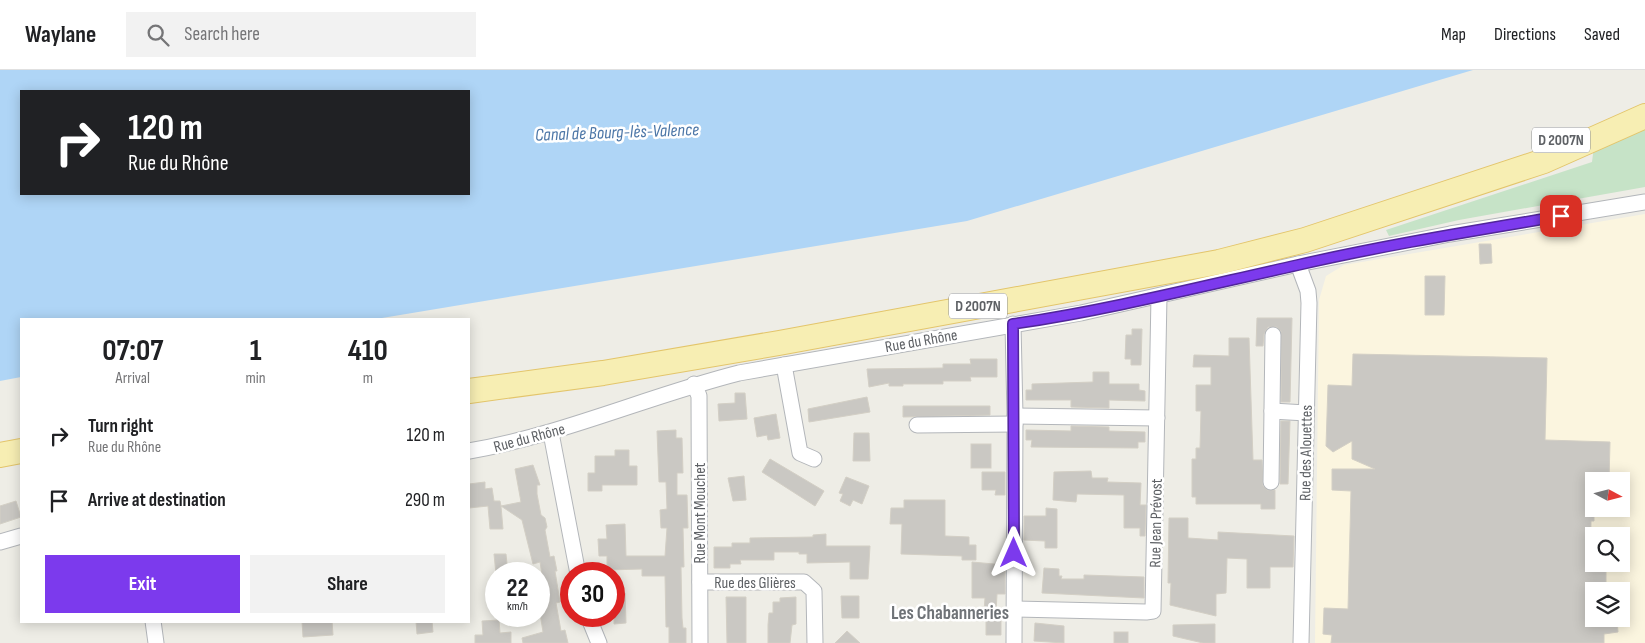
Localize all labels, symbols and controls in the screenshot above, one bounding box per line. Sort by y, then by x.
search box [126,12,476,57]
text: Waylane [25,20,96,49]
icon: search [144,21,172,49]
text: Search here [184,23,260,46]
text: Map [1441,24,1466,45]
text: Directions [1494,24,1556,45]
text: Saved [1584,24,1620,45]
text: 120 m [128,107,203,150]
icon: right [45,110,110,175]
water label: Canal de Bourg-lès-Valence [535,119,699,146]
road number: D 2007N [1532,128,1590,152]
text: Rue du Rhône [128,150,229,177]
pin [1540,195,1582,237]
icon: arrive [1547,202,1575,230]
road number: D 2007N [949,294,1007,318]
street label: Rue du Rhône [884,326,959,357]
text: 07:07 [102,333,163,369]
text: 1 [250,333,261,369]
text: 410 [348,333,388,369]
text: Arrival [116,369,150,388]
text: min [246,369,266,388]
text: m [363,369,373,388]
street label: Rue des Alouettes [1296,405,1317,501]
text: Turn right [88,415,153,438]
street label: Rue du Rhône [492,420,567,457]
icon: right [45,422,73,450]
text: 120 m [407,424,445,447]
text: Rue du Rhône [88,438,161,457]
street label: Rue Mont Mouchet [691,462,710,563]
north arrow [1585,472,1630,518]
map controls [1585,472,1630,627]
street label: Rue Jean Prévost [1146,478,1167,568]
icon: arrive [45,487,73,515]
text: Arrive at destination [88,489,226,512]
text: 290 m [405,489,445,512]
position arrow [987,526,1039,578]
button: search [1585,527,1630,572]
button: Exit [45,555,240,613]
button: Share [250,555,445,613]
speed limit sign: 30 [560,562,625,627]
text: 22 [507,573,528,604]
street label: Rue des Glières [714,574,796,593]
button: layers [1585,582,1630,627]
text: km/h [507,599,528,614]
district label: Les Chabanneries [891,602,1009,625]

